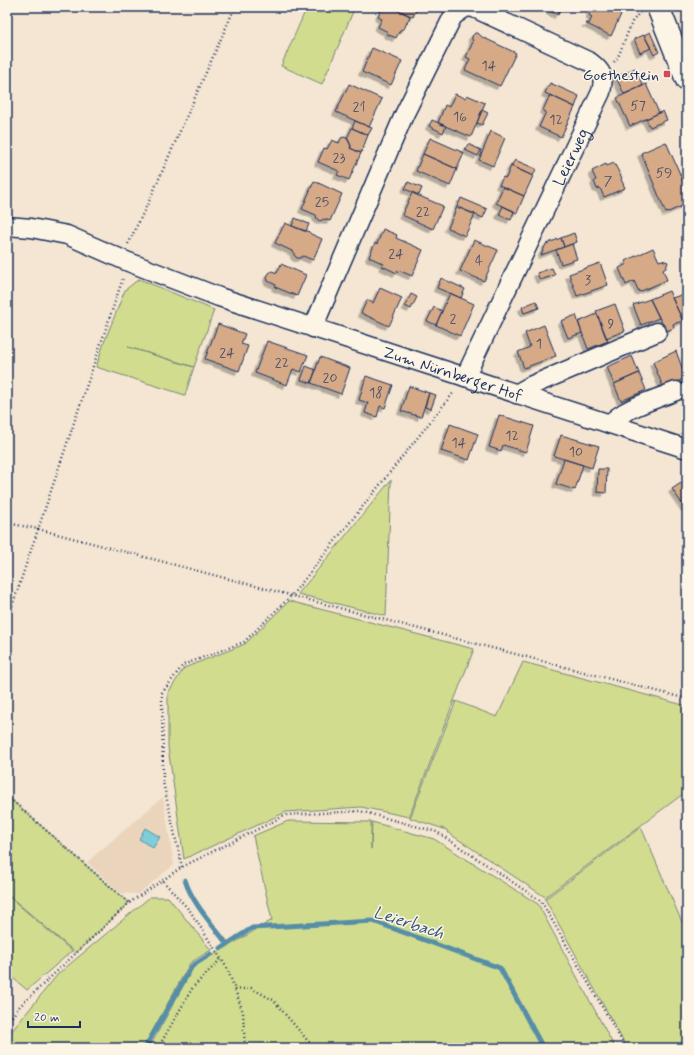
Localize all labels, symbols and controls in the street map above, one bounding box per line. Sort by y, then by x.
house number: 14 [482,57,497,75]
place label: Goethestein [583,65,659,86]
marker: Goethestein [662,69,672,79]
house number: 57 [630,97,646,115]
house number: 21 [353,98,365,116]
house number: 16 [453,108,467,126]
house number: 12 [549,111,563,129]
street label: Leierweg [549,125,595,190]
house number: 23 [333,149,345,167]
house number: 59 [656,164,672,182]
house number: 7 [604,172,613,190]
house number: 25 [315,193,329,211]
house number: 22 [416,203,430,221]
house number: 24 [388,245,404,263]
house number: 4 [475,252,483,270]
house number: 3 [585,271,591,289]
house number: 2 [450,310,457,328]
house number: 9 [608,315,615,333]
house number: 1 [536,335,542,353]
street label: Zum Nürnberger Hof [380,342,525,407]
house number: 24 [219,344,235,362]
house number: 22 [275,354,289,372]
house number: 20 [323,369,337,387]
house number: 18 [369,384,383,402]
house number: 12 [505,427,519,445]
house number: 14 [452,434,467,452]
house number: 10 [569,443,583,461]
water label: Leierbach [371,901,447,945]
scale bar [28,1003,80,1029]
text: 20 m [34,1010,60,1026]

